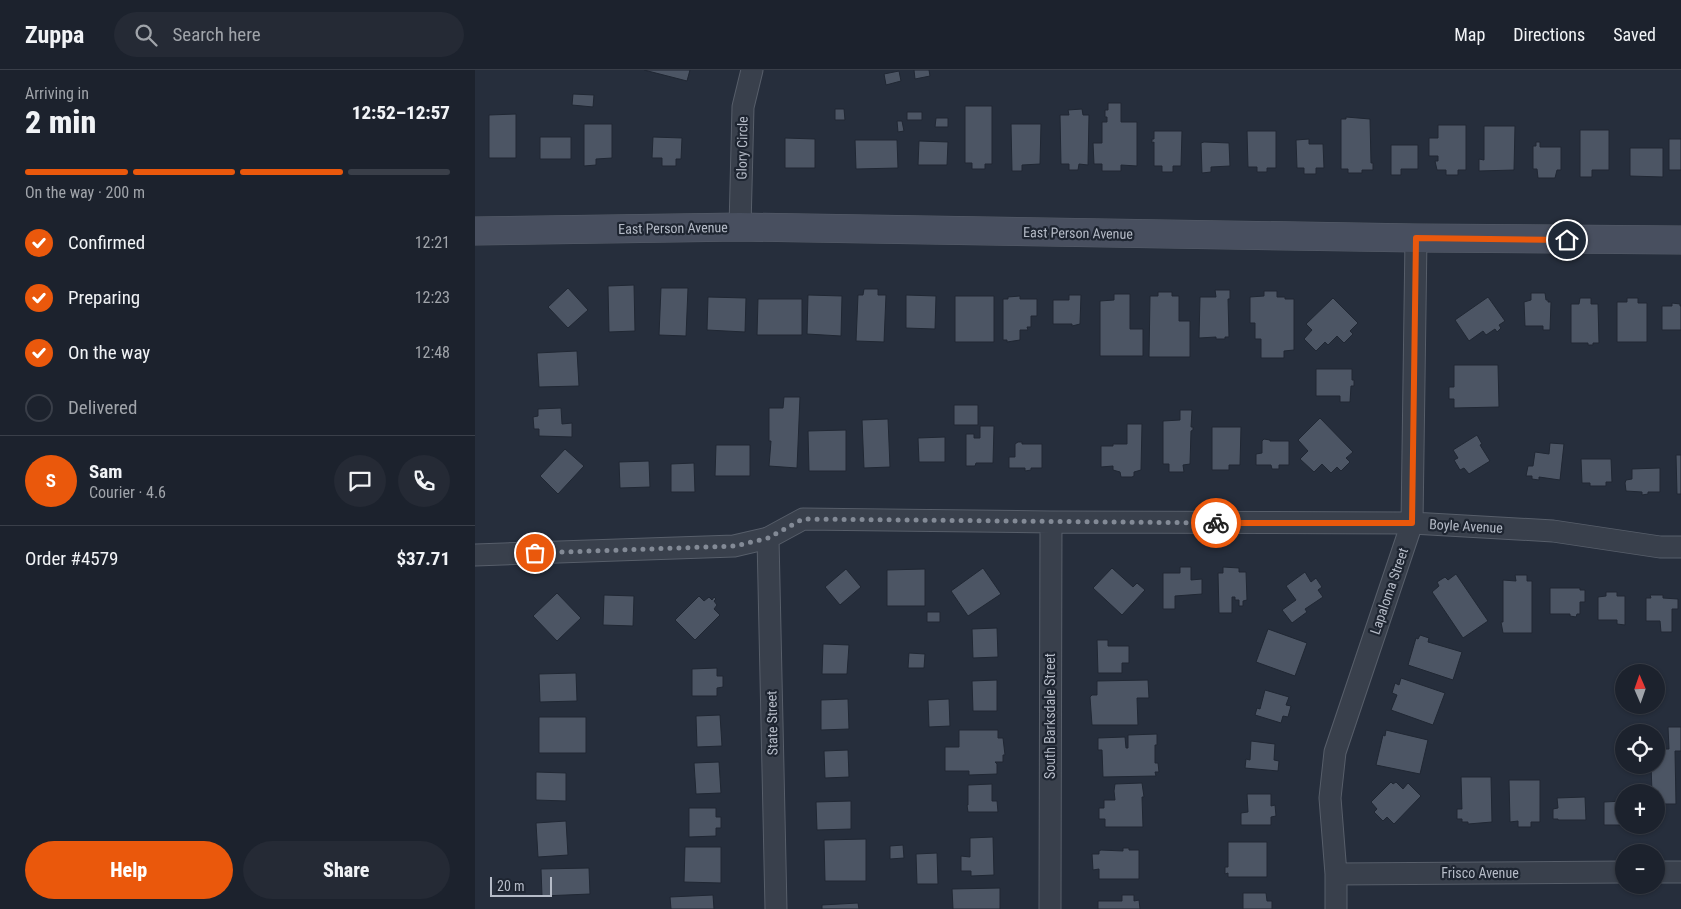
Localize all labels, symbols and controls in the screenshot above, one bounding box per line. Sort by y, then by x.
search box [114,12,464,57]
text: Zuppa [25,21,84,49]
icon: search [132,21,160,49]
text: Search here [172,23,261,46]
text: Map [1454,24,1485,45]
text: Directions [1513,24,1585,45]
text: Saved [1613,24,1656,45]
text: Arriving in [25,84,89,103]
text: 12:52–12:57 [352,101,450,124]
text: 2 min [25,103,96,141]
street label: Glory Circle [733,116,751,180]
text: On the way · 200 m [25,183,145,202]
street label: East Person Avenue [618,219,728,237]
pin [1546,219,1588,261]
street label: East Person Avenue [1023,224,1133,242]
icon: home [1553,226,1581,254]
icon: check [25,229,53,257]
text: Confirmed [68,231,145,254]
text: 12:21 [415,233,450,252]
icon: check [25,284,53,312]
text: Preparing [68,286,140,309]
text: 12:23 [415,288,450,307]
icon: check [25,339,53,367]
text: On the way [68,341,150,364]
text: 12:48 [415,343,450,362]
text: Delivered [68,396,137,419]
button: chat [334,455,386,507]
button: phone [398,455,450,507]
text: Sam [89,460,122,483]
text: S [46,469,56,492]
text: Courier · 4.6 [89,483,166,502]
courier [1191,498,1241,548]
icon: bike [1202,509,1230,537]
street label: Boyle Avenue [1429,516,1504,536]
pin [514,532,556,574]
icon: bag [521,539,549,567]
street label: Lapaloma Street [1367,546,1411,636]
text: Order #4579 [25,547,118,570]
text: $37.71 [396,547,450,570]
street label: South Barksdale Street [1042,653,1058,779]
north arrow [1615,664,1665,714]
map controls [1615,664,1665,894]
street label: State Street [763,690,781,756]
button: locate [1615,724,1665,774]
button: + [1615,784,1665,834]
button: Help [25,841,233,899]
button: Share [243,841,450,899]
button: − [1615,844,1665,894]
street label: Frisco Avenue [1441,865,1519,881]
scale bar [490,874,553,897]
text: 20 m [497,878,525,894]

